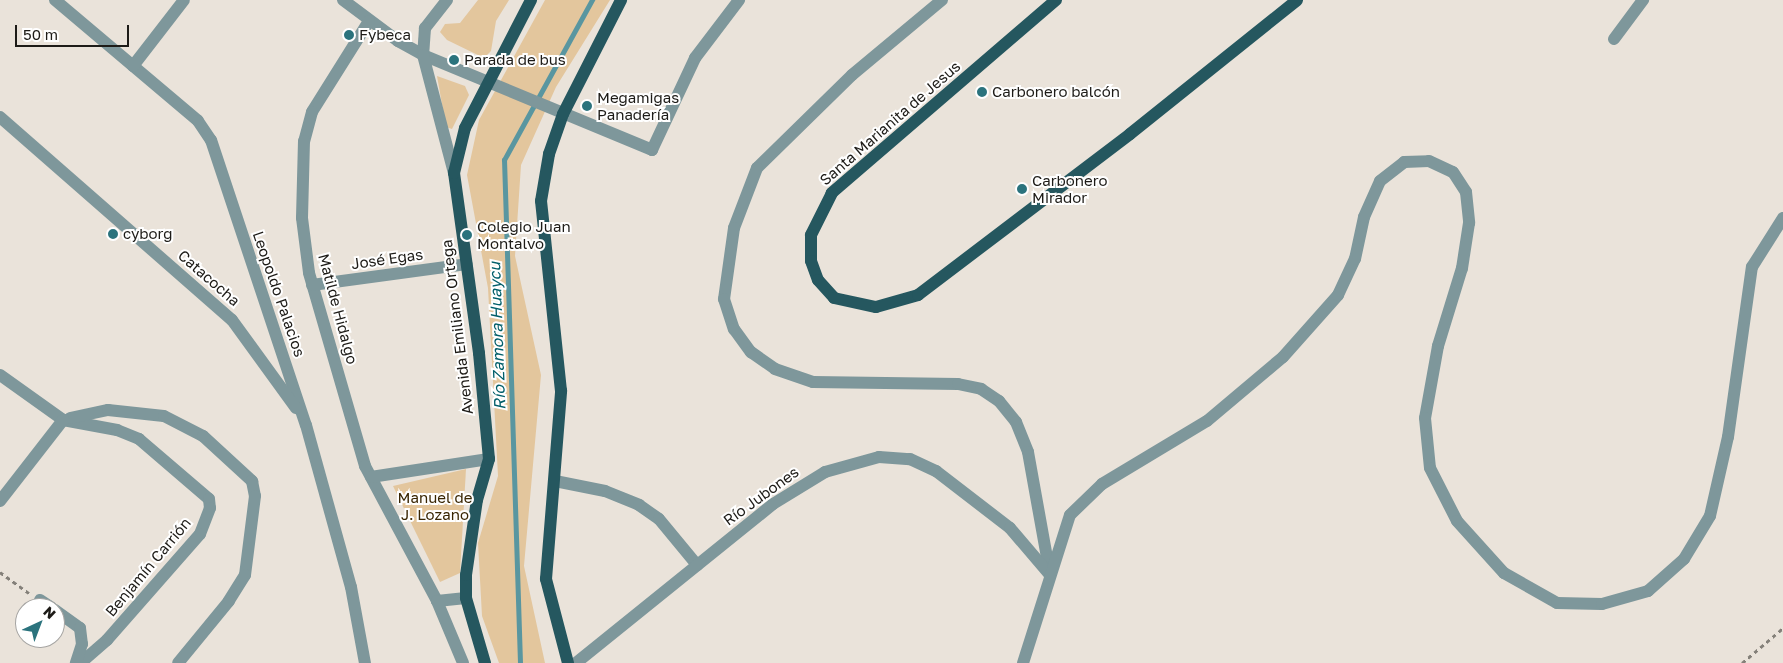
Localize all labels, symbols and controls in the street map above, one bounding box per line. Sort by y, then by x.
scale bar [18,15,131,47]
text: 50 m [23,25,58,43]
place label: Fybeca [359,26,411,44]
marker: Fybeca [343,29,355,41]
place label: Parada de bus [464,51,566,69]
marker: Parada de bus [448,54,460,66]
street label: Santa Marianita de Jesus [816,57,964,189]
place label: Carbonero balcón [992,83,1120,101]
marker: Carbonero balcón [976,86,988,98]
place label: Megamigas Panadería [597,88,679,123]
marker: Megamigas Panadería [581,100,593,112]
place label: Carbonero Mirador [1032,171,1107,206]
marker: Carbonero Mirador [1016,183,1028,195]
place label: Colegio Juan Montalvo [477,217,571,252]
place label: cyborg [123,225,172,243]
marker: cyborg [107,228,119,240]
street label: Leopoldo Palacios [249,229,309,359]
marker: Colegio Juan Montalvo [461,229,473,241]
street label: Avenida Emiliano Ortega [437,239,477,415]
street label: José Egas [350,245,424,273]
street label: Catacocha [174,246,244,310]
street label: Matilde Hidalgo [315,252,361,366]
water label: Río Zamora Huaycu [485,262,509,410]
street label: Río Jubones [720,463,802,529]
park label: Manuel de J. Lozano [398,488,472,523]
street label: Benjamín Carrión [101,514,195,620]
north arrow [15,598,65,648]
text: N [40,603,60,622]

